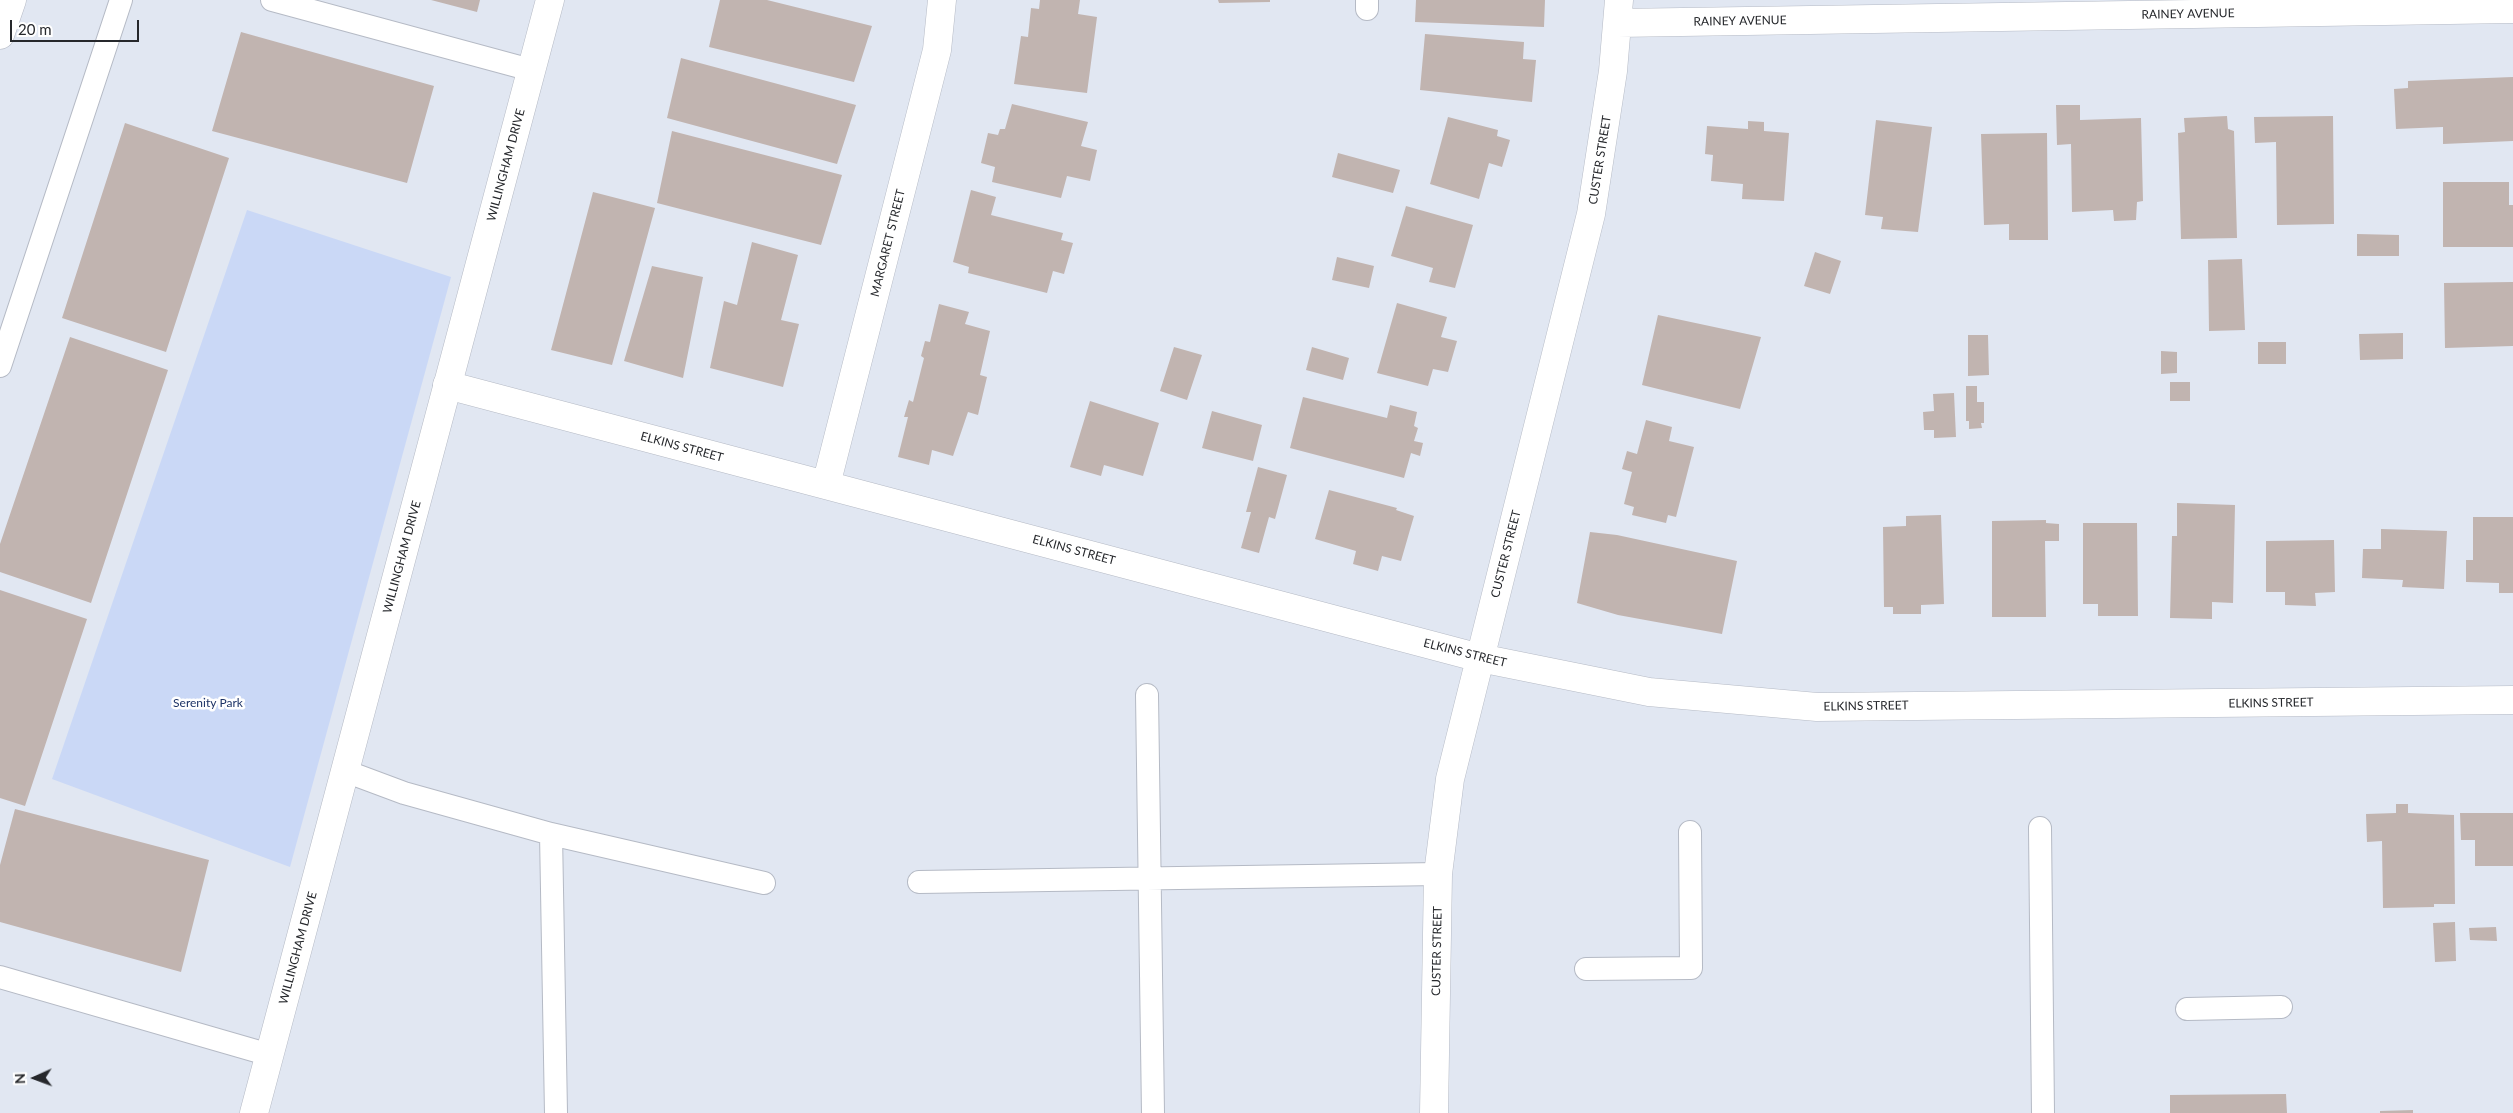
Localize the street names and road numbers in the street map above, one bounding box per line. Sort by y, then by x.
street label: RAINEY AVENUE [2141,6,2235,22]
street label: RAINEY AVENUE [1693,13,1787,29]
street label: WILLINGHAM DRIVE [484,107,528,223]
street label: CUSTER STREET [1586,114,1614,206]
street label: MARGARET STREET [868,188,908,298]
street label: ELKINS STREET [639,429,725,465]
street label: WILLINGHAM DRIVE [380,499,424,615]
street label: CUSTER STREET [1488,509,1524,599]
street label: ELKINS STREET [1031,532,1117,568]
street label: ELKINS STREET [1422,636,1508,670]
street label: ELKINS STREET [2228,695,2314,711]
street label: ELKINS STREET [1823,698,1909,714]
street label: WILLINGHAM DRIVE [276,890,320,1006]
street label: CUSTER STREET [1429,906,1445,996]

